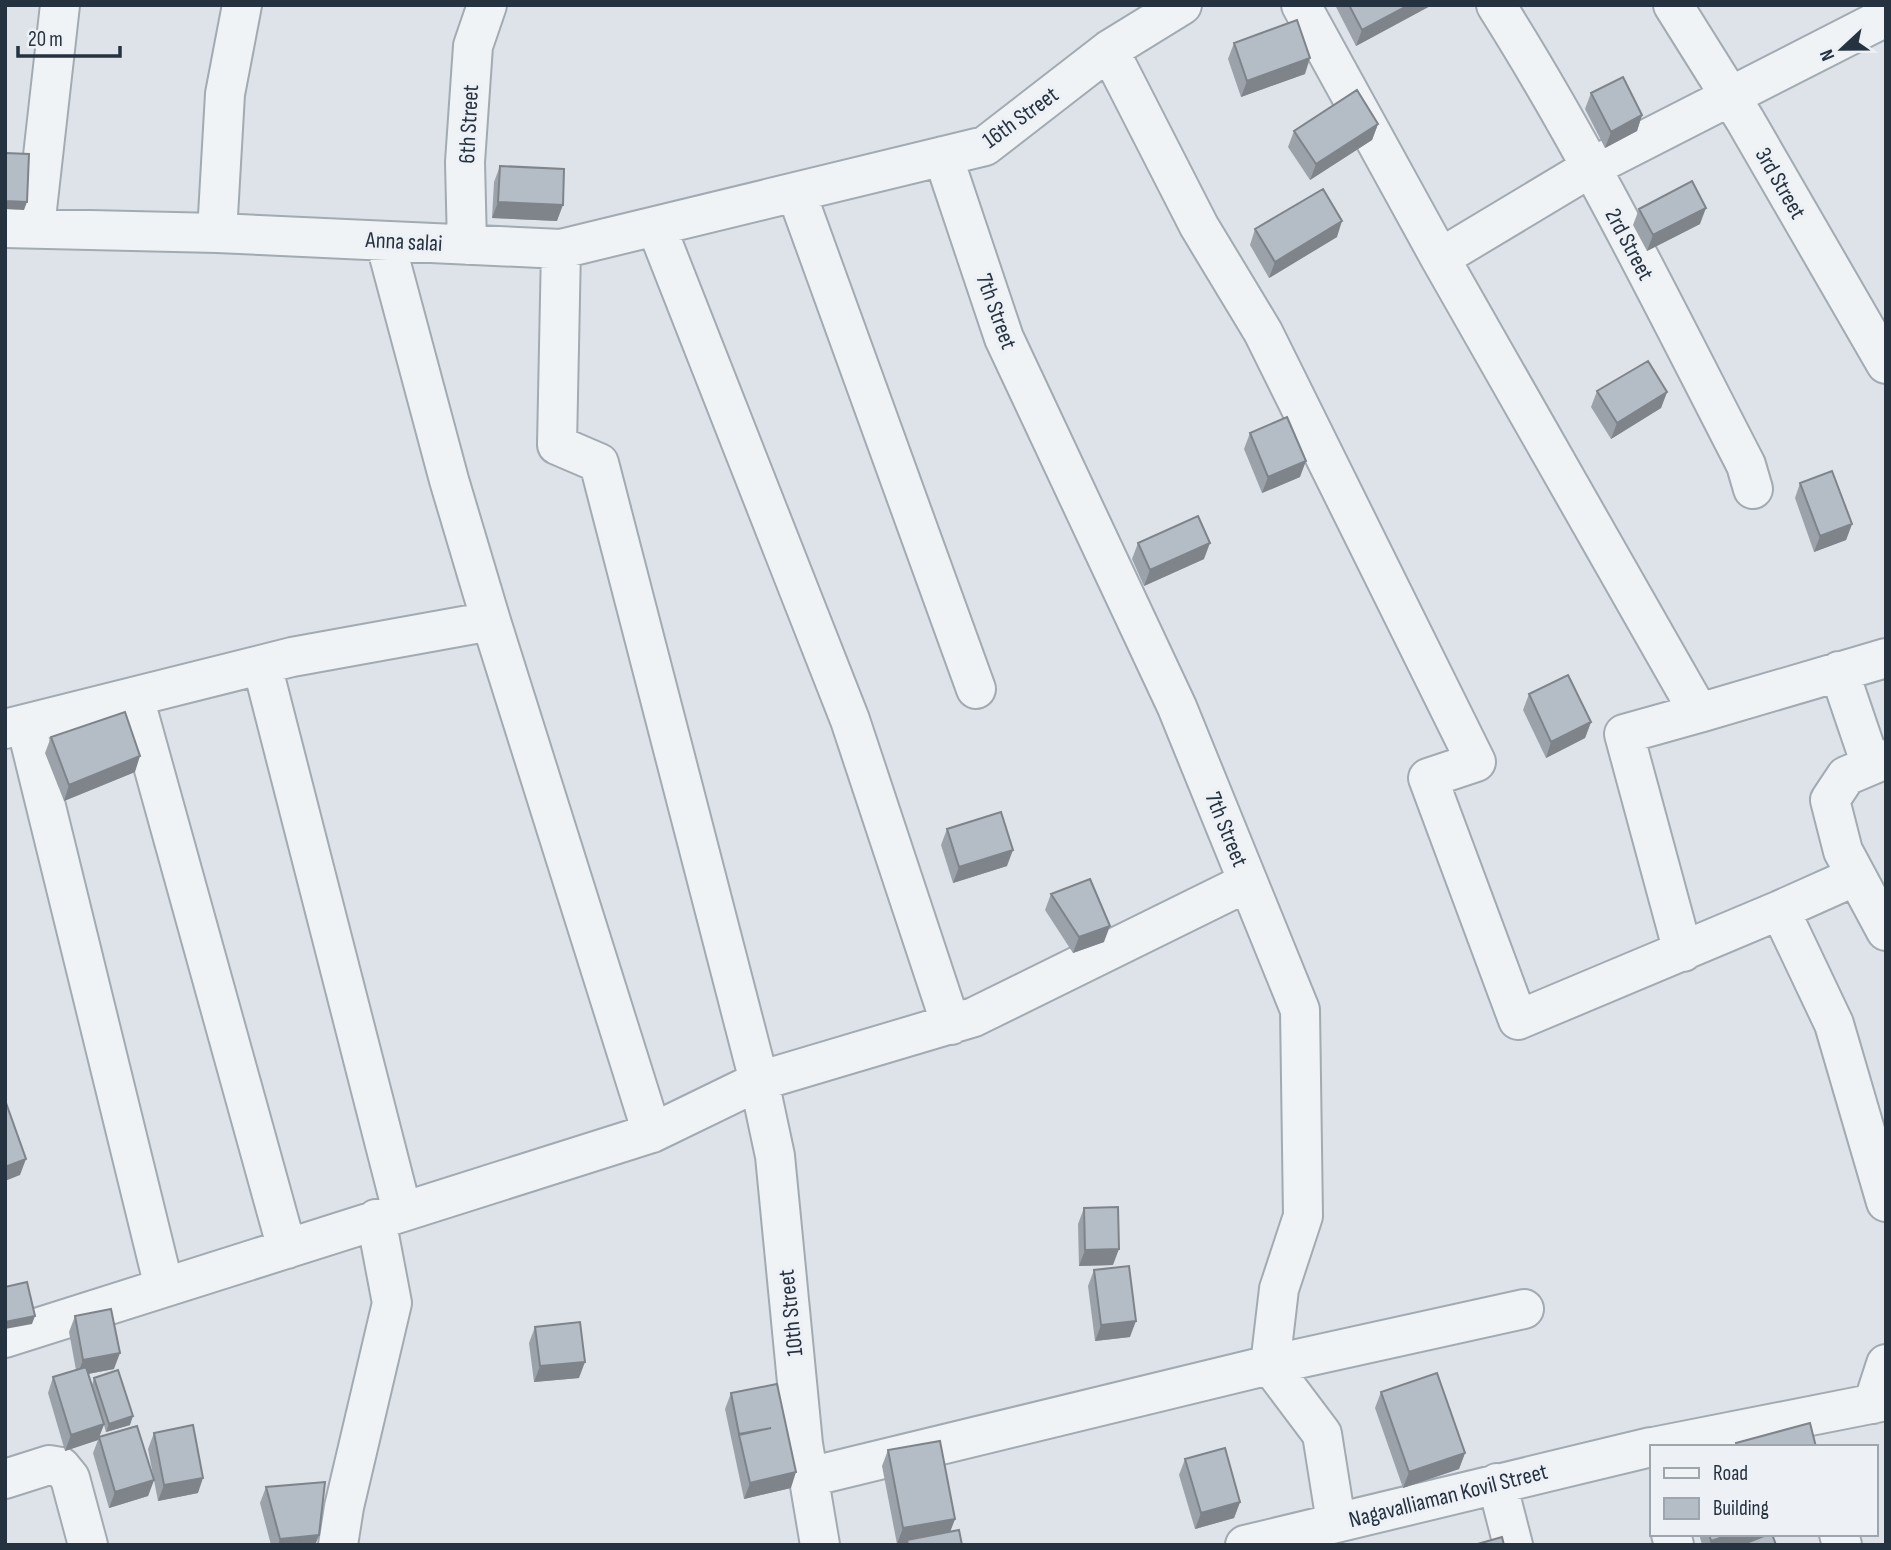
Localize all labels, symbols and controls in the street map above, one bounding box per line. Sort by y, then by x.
scale bar [18,14,119,58]
north arrow [1807,14,1877,84]
text: 20 m [28,27,63,52]
text: N [1815,46,1840,64]
street label: 16th Street [977,81,1064,155]
street label: 6th Street [453,84,485,164]
street label: 3rd Street [1749,143,1812,224]
street label: 2rd Street [1599,204,1660,285]
street label: Anna salai [364,226,443,258]
street label: 7th Street [969,270,1023,353]
street label: 7th Street [1198,788,1254,871]
street label: 10th Street [773,1268,809,1358]
legend [1650,1445,1877,1536]
street label: Nagavalliaman Kovil Street [1346,1458,1551,1534]
text: Road [1713,1461,1748,1486]
text: Building [1713,1496,1769,1521]

